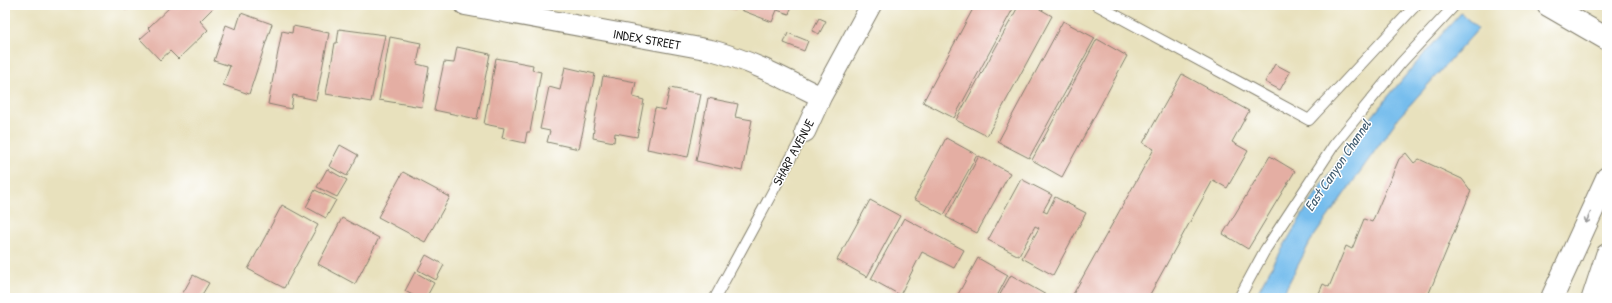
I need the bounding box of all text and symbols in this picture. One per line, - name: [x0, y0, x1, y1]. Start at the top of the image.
- street label: INDEX STREET: [612, 24, 683, 54]
- water label: East Canyon Channel: [1299, 114, 1376, 215]
- street label: SHARP AVENUE: [768, 115, 818, 188]
- one-way arrow: [1584, 212, 1591, 224]

